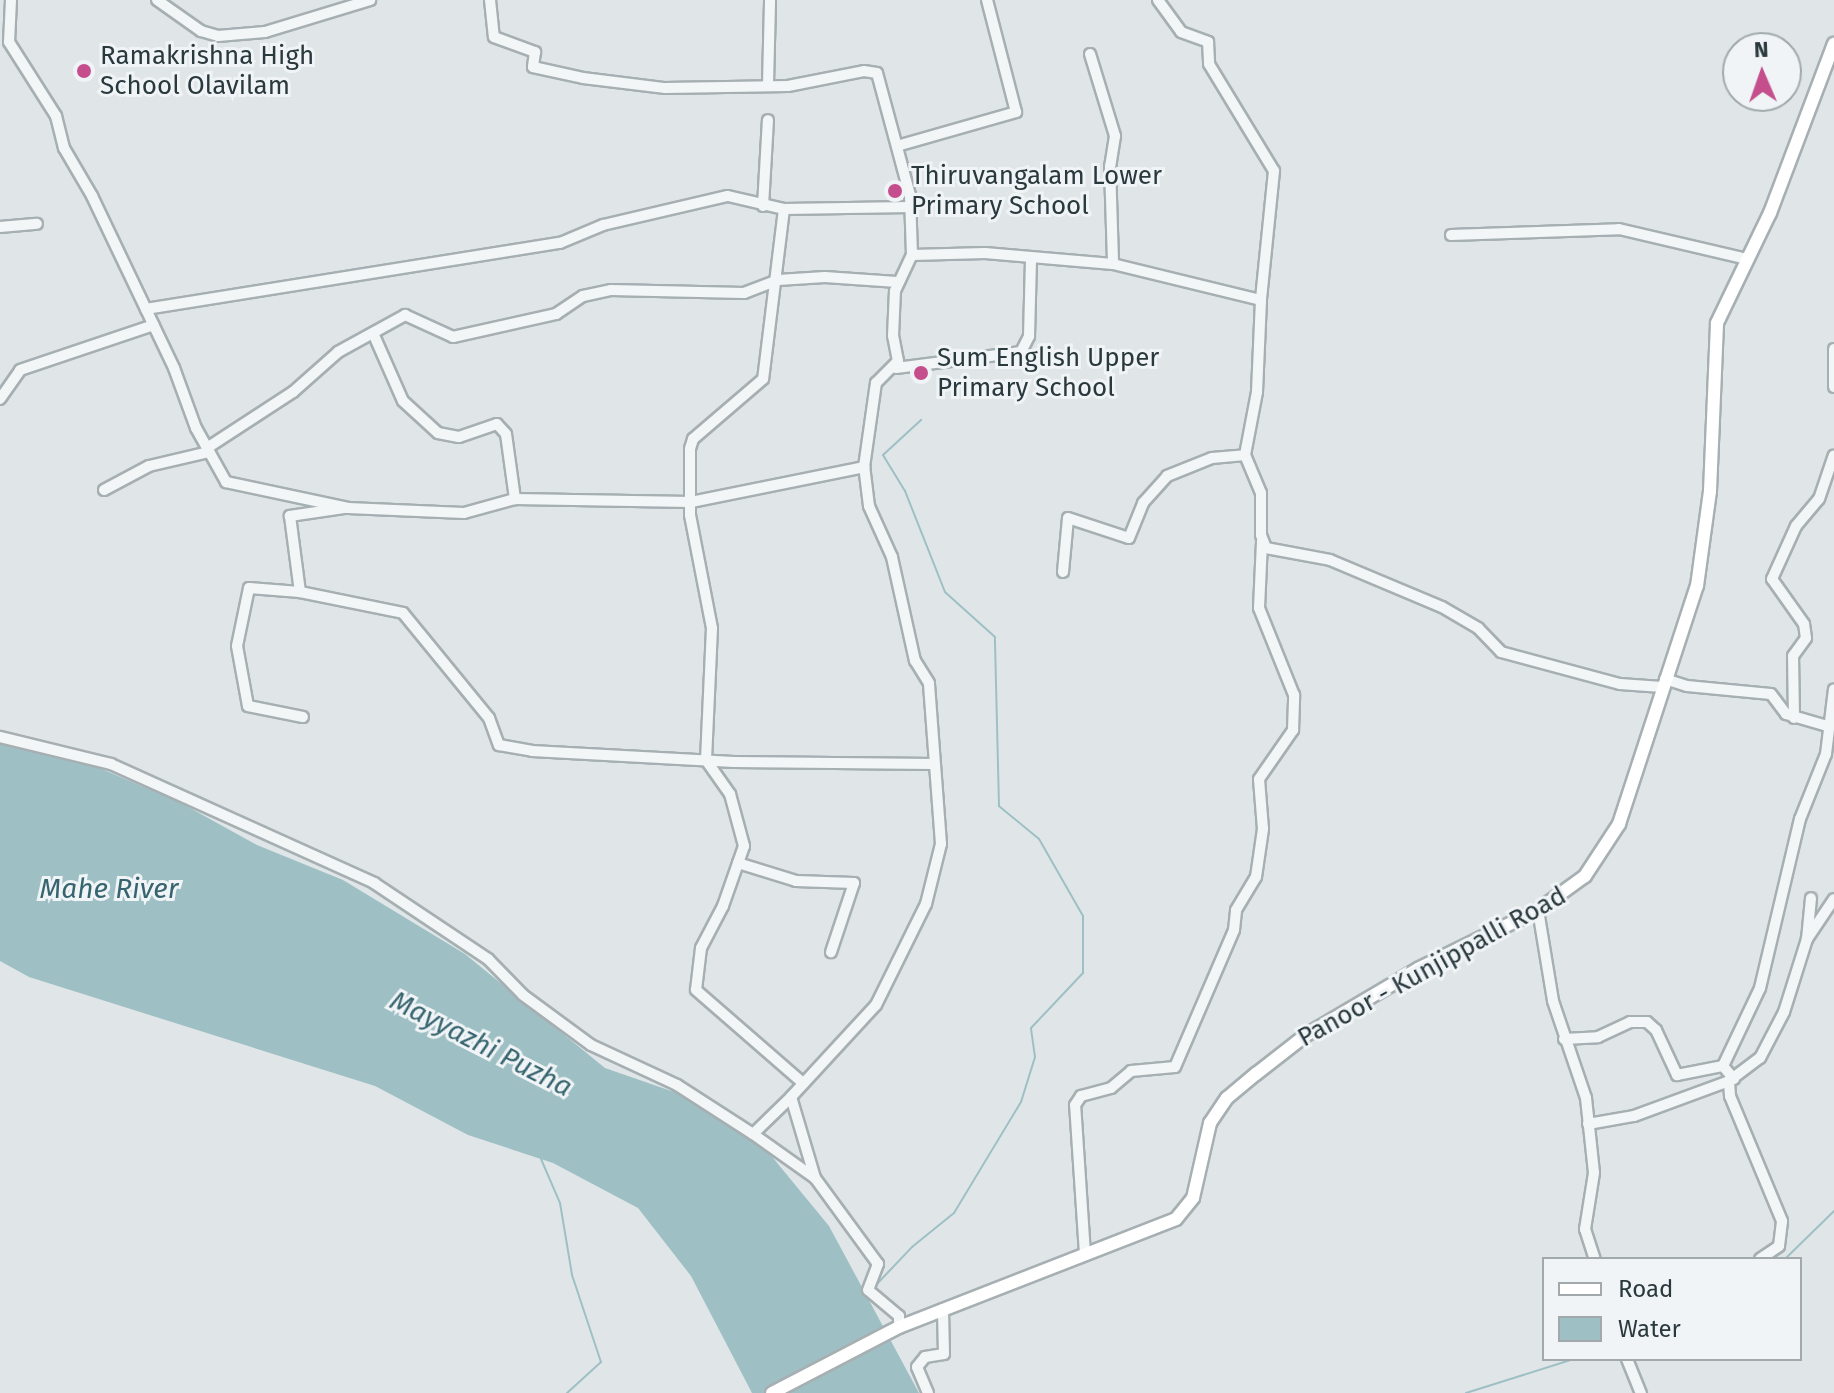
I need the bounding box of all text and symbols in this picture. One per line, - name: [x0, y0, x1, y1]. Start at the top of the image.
- north arrow: [1722, 32, 1802, 112]
- text: N: [1753, 36, 1769, 63]
- place label: Ramakrishna High School Olavilam: [100, 40, 314, 102]
- marker: Ramakrishna High School Olavilam: [75, 62, 93, 80]
- place label: Thiruvangalam Lower Primary School: [911, 160, 1162, 222]
- marker: Thiruvangalam Lower Primary School: [886, 182, 904, 200]
- place label: Sum English Upper Primary School: [937, 342, 1159, 404]
- marker: Sum English Upper Primary School: [912, 364, 930, 382]
- water label: Mahe River: [40, 872, 178, 906]
- street label: Panoor - Kunjippalli Road: [1292, 880, 1572, 1054]
- water label: Mayyazhi Puzha: [384, 984, 578, 1104]
- legend: [1542, 1257, 1802, 1361]
- text: Road: [1618, 1275, 1673, 1303]
- text: Water: [1618, 1315, 1681, 1343]

